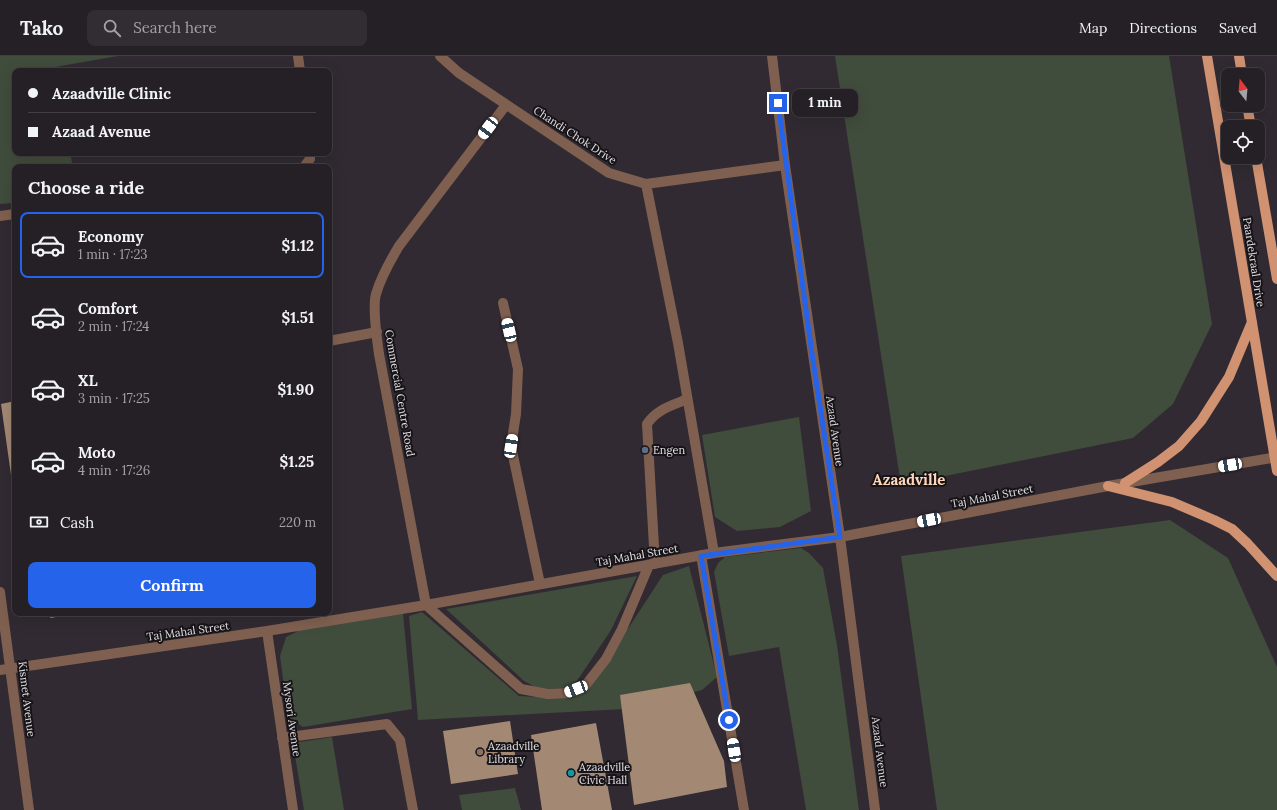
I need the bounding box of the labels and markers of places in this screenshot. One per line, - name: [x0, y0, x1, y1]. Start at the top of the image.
- place label: Engen: [653, 443, 686, 457]
- marker: Engen: [640, 445, 650, 455]
- place label: Azaadville Library: [487, 739, 539, 766]
- marker: Azaadville Library: [475, 747, 485, 757]
- place label: Azaadville Civic Hall: [578, 760, 630, 787]
- marker: Azaadville Civic Hall: [566, 768, 576, 778]

